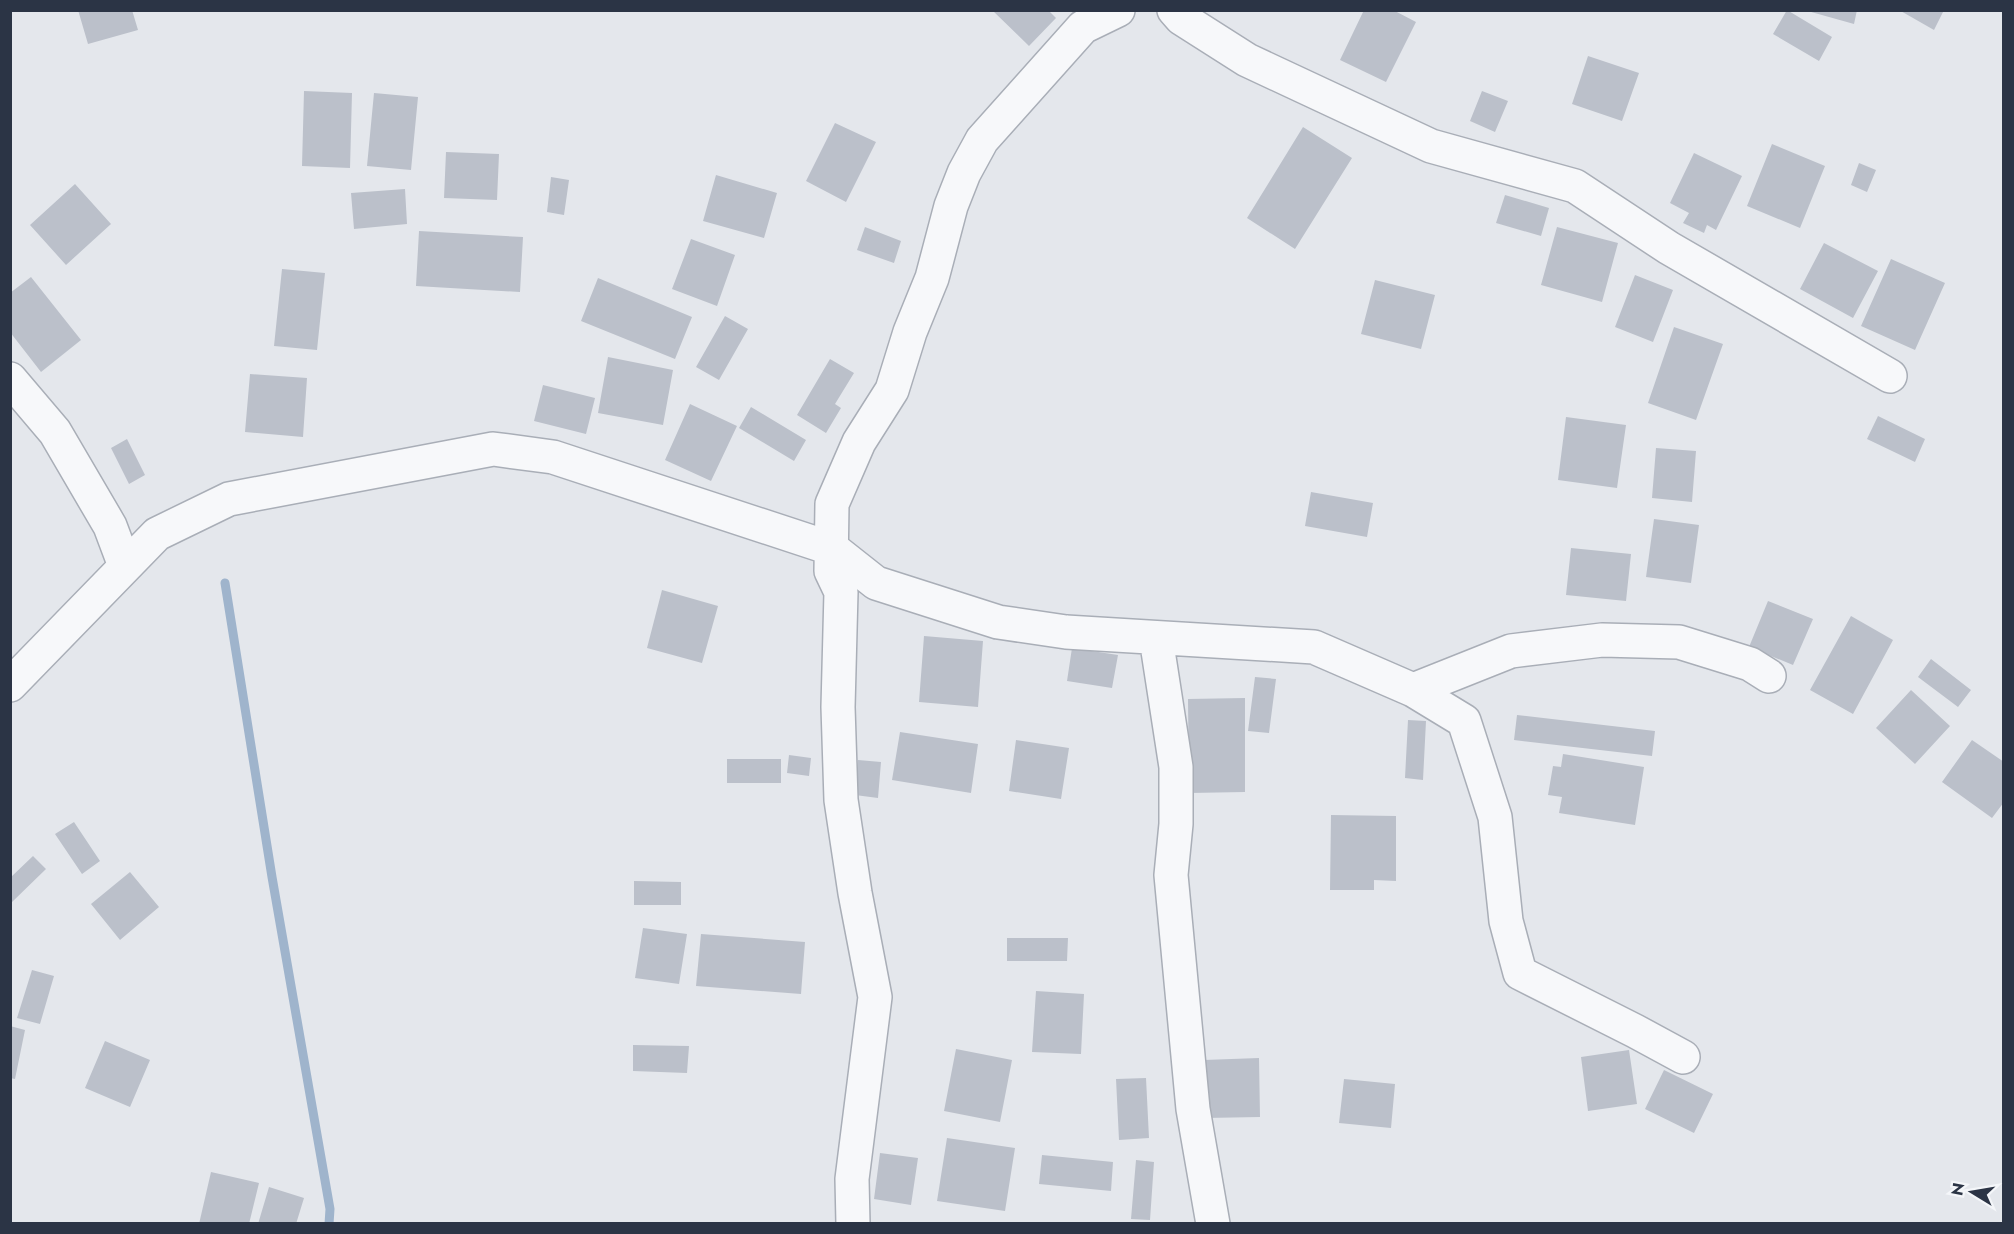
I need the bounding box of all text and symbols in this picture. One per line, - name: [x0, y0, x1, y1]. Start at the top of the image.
- north arrow: [1942, 1162, 2002, 1222]
- text: N: [1945, 1181, 1970, 1198]

